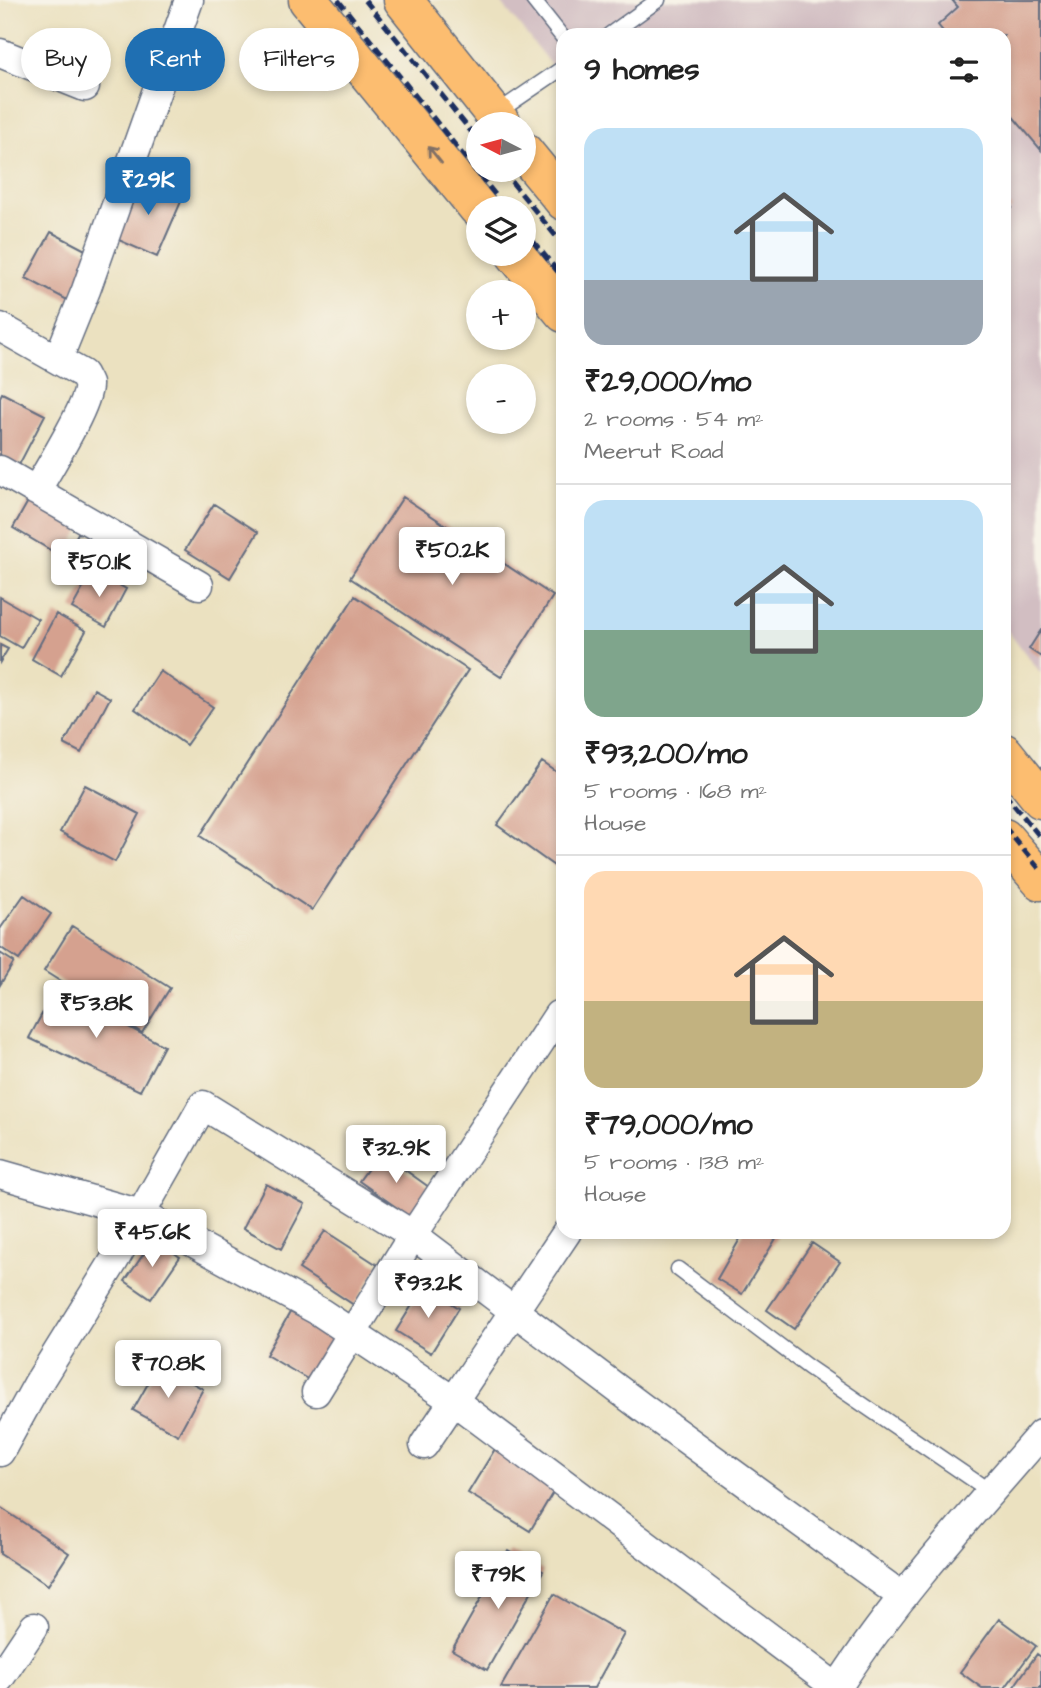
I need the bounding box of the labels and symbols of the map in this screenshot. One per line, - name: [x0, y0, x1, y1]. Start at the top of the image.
- north arrow: [466, 112, 536, 182]
- one-way arrow: [427, 147, 442, 165]
- pin: ₹29K: [107, 158, 189, 217]
- pin: ₹50.2K: [395, 528, 509, 587]
- pin: ₹50.1K: [42, 540, 156, 599]
- pin: ₹53.8K: [39, 981, 153, 1040]
- pin: ₹32.9K: [339, 1126, 453, 1185]
- pin: ₹45.6K: [95, 1210, 209, 1269]
- pin: ₹93.2K: [371, 1260, 485, 1320]
- pin: ₹70.8K: [111, 1340, 225, 1400]
- pin: ₹79K: [457, 1552, 539, 1611]

